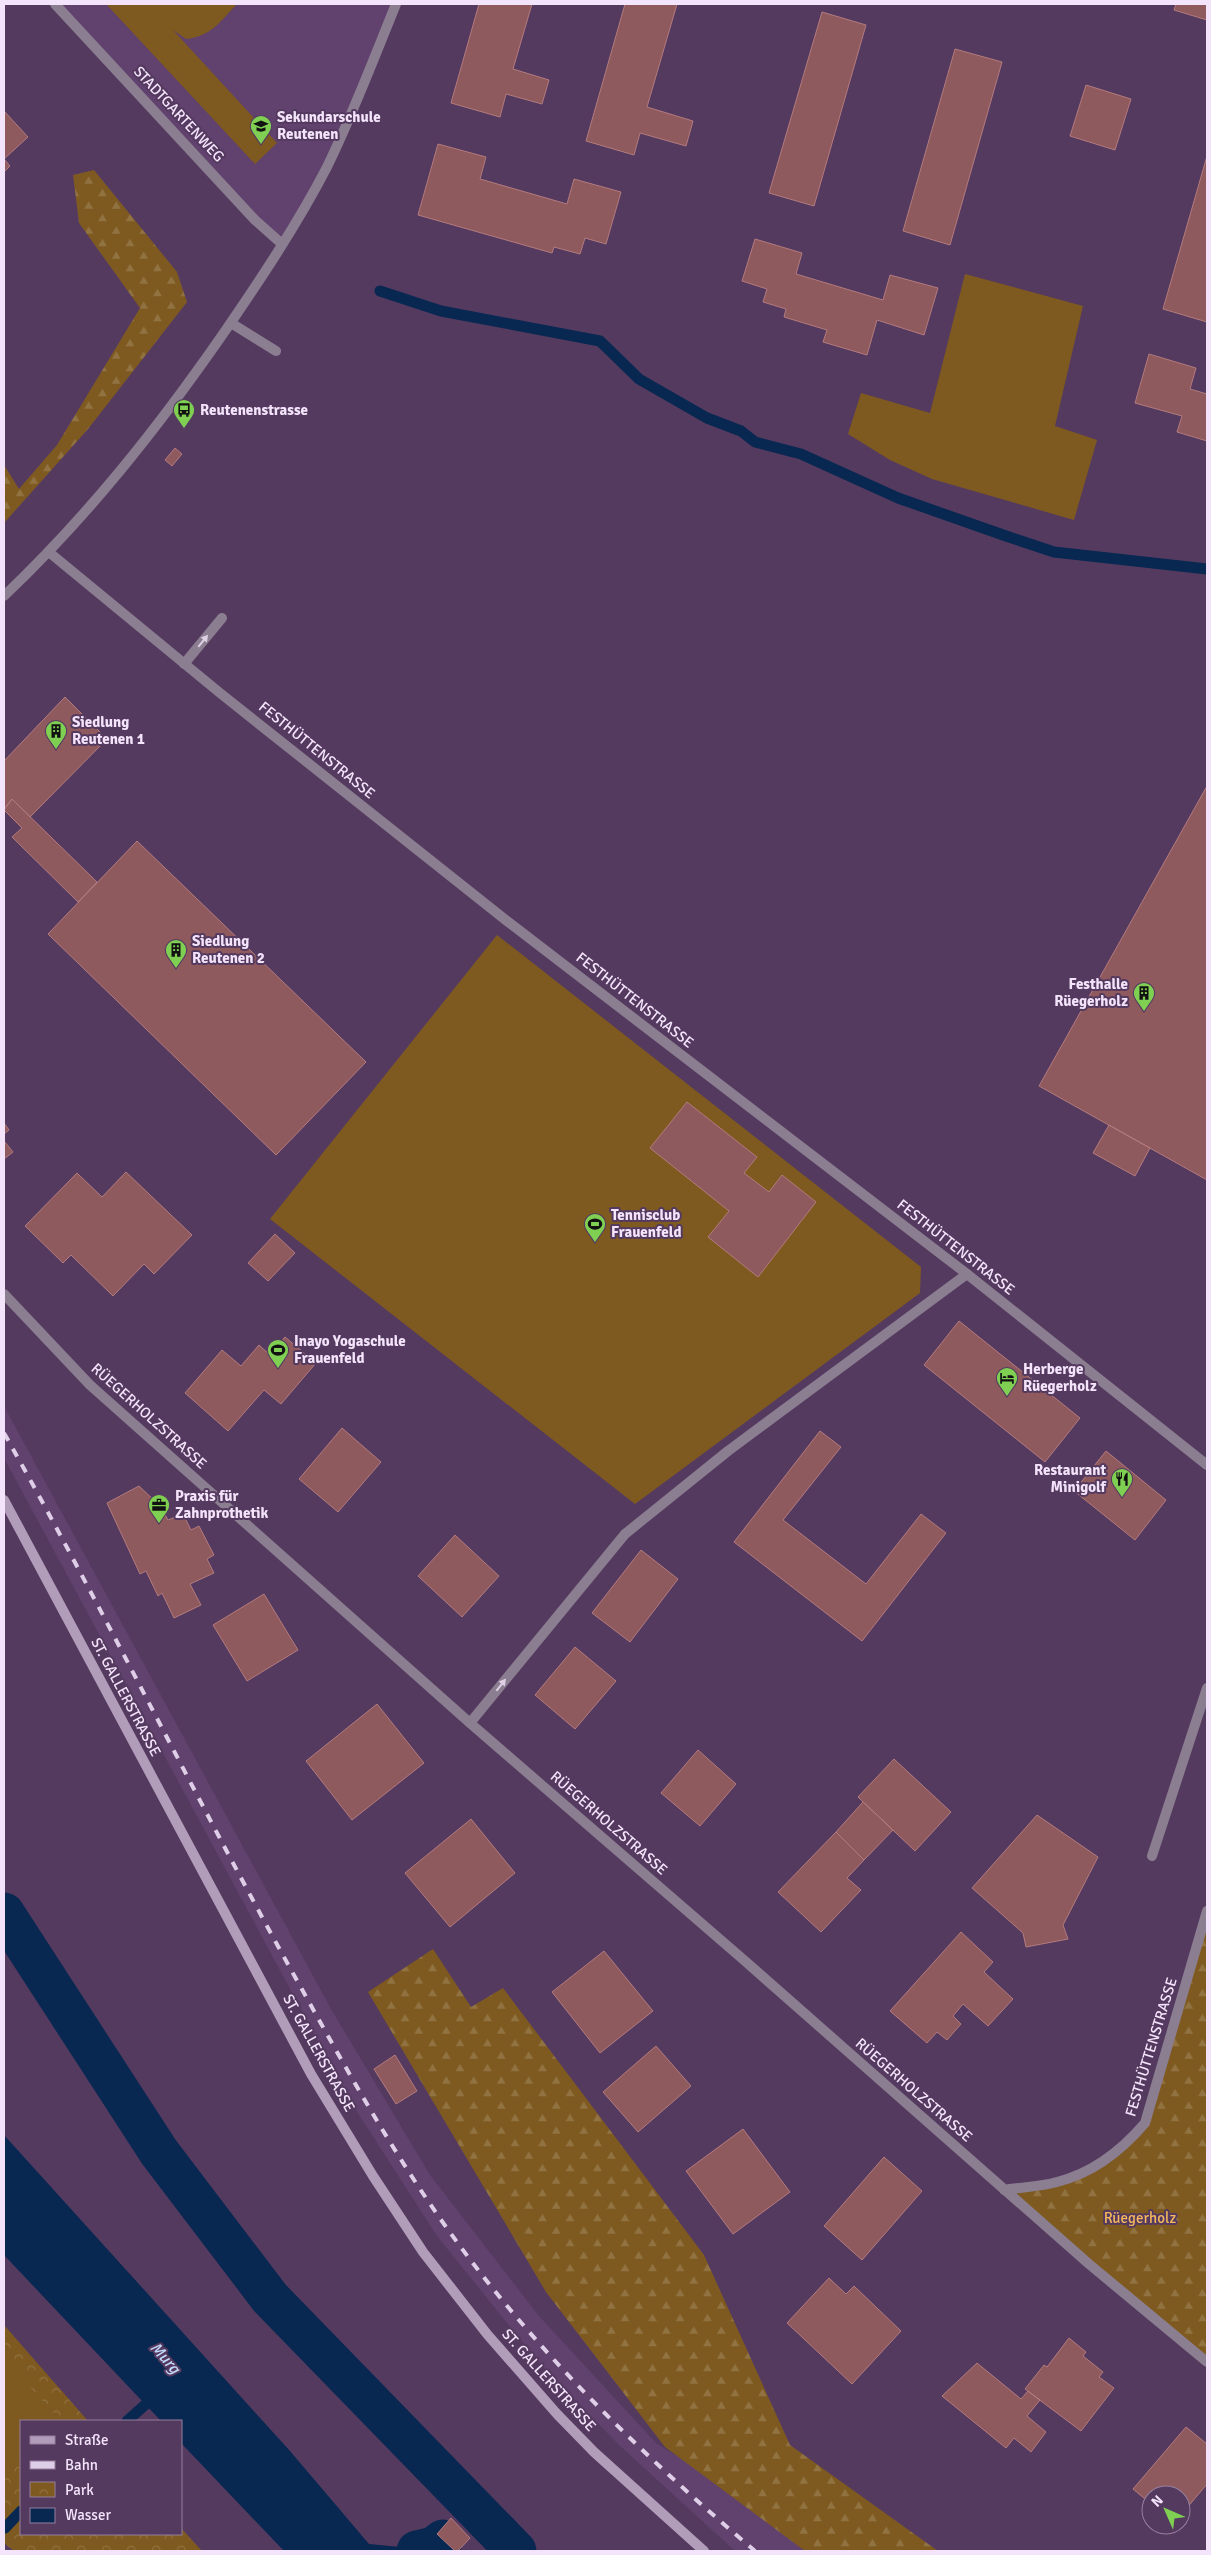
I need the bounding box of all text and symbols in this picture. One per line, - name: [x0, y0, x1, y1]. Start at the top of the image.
- street label: STADTGARTENWEG: [130, 62, 228, 166]
- place label: Sekundarschule Reutenen: [277, 108, 381, 143]
- school or university icon: Sekundarschule Reutenen: [249, 114, 273, 145]
- bus stop icon: Reutenenstrasse: [172, 398, 196, 429]
- place label: Reutenenstrasse: [200, 401, 308, 419]
- one-way arrow: [197, 635, 208, 648]
- street label: FESTHÜTTENSTRASSE: [255, 698, 379, 802]
- place label: Siedlung Reutenen 1: [72, 713, 145, 748]
- building icon: Siedlung Reutenen 1: [44, 719, 68, 750]
- place label: Siedlung Reutenen 2: [192, 932, 265, 967]
- building icon: Siedlung Reutenen 2: [164, 938, 188, 969]
- street label: FESTHÜTTENSTRASSE: [573, 948, 697, 1052]
- place label: Festhalle Rüegerholz: [1054, 975, 1128, 1010]
- building icon: Festhalle Rüegerholz: [1132, 981, 1156, 1012]
- street label: FESTHÜTTENSTRASSE: [894, 1195, 1018, 1299]
- place label: Tennisclub Frauenfeld: [611, 1206, 682, 1241]
- sports icon: Tennisclub Frauenfeld: [583, 1212, 607, 1243]
- place label: Inayo Yogaschule Frauenfeld: [294, 1332, 406, 1367]
- sports icon: Inayo Yogaschule Frauenfeld: [266, 1338, 290, 1369]
- street label: RÜEGERHOLZSTRASSE: [88, 1359, 210, 1473]
- place label: Herberge Rüegerholz: [1023, 1360, 1097, 1395]
- hotel icon: Herberge Rüegerholz: [995, 1366, 1019, 1397]
- place label: Restaurant Minigolf: [1034, 1461, 1108, 1496]
- restaurant icon: Restaurant Minigolf: [1110, 1467, 1134, 1498]
- place label: Praxis für Zahnprothetik: [175, 1487, 269, 1522]
- office icon: Praxis für Zahnprothetik: [147, 1493, 171, 1524]
- street label: ST. GALLERSTRASSE: [87, 1635, 165, 1759]
- one-way arrow: [495, 1679, 506, 1692]
- street label: RÜEGERHOLZSTRASSE: [547, 1767, 671, 1879]
- street label: FESTHÜTTENSTRASSE: [1121, 1975, 1181, 2119]
- street label: ST. GALLERSTRASSE: [279, 1991, 359, 2115]
- street label: RÜEGERHOLZSTRASSE: [852, 2034, 976, 2146]
- park label: Rüegerholz: [1104, 2209, 1177, 2227]
- street label: ST. GALLERSTRASSE: [498, 2325, 600, 2435]
- water label: Murg: [146, 2338, 185, 2379]
- legend: [20, 2420, 182, 2535]
- text: Straße: [65, 2431, 109, 2449]
- text: Bahn: [65, 2456, 98, 2474]
- text: Park: [65, 2481, 94, 2499]
- north arrow: [1141, 2485, 1191, 2535]
- text: N: [1148, 2492, 1167, 2511]
- text: Wasser: [65, 2506, 111, 2524]

